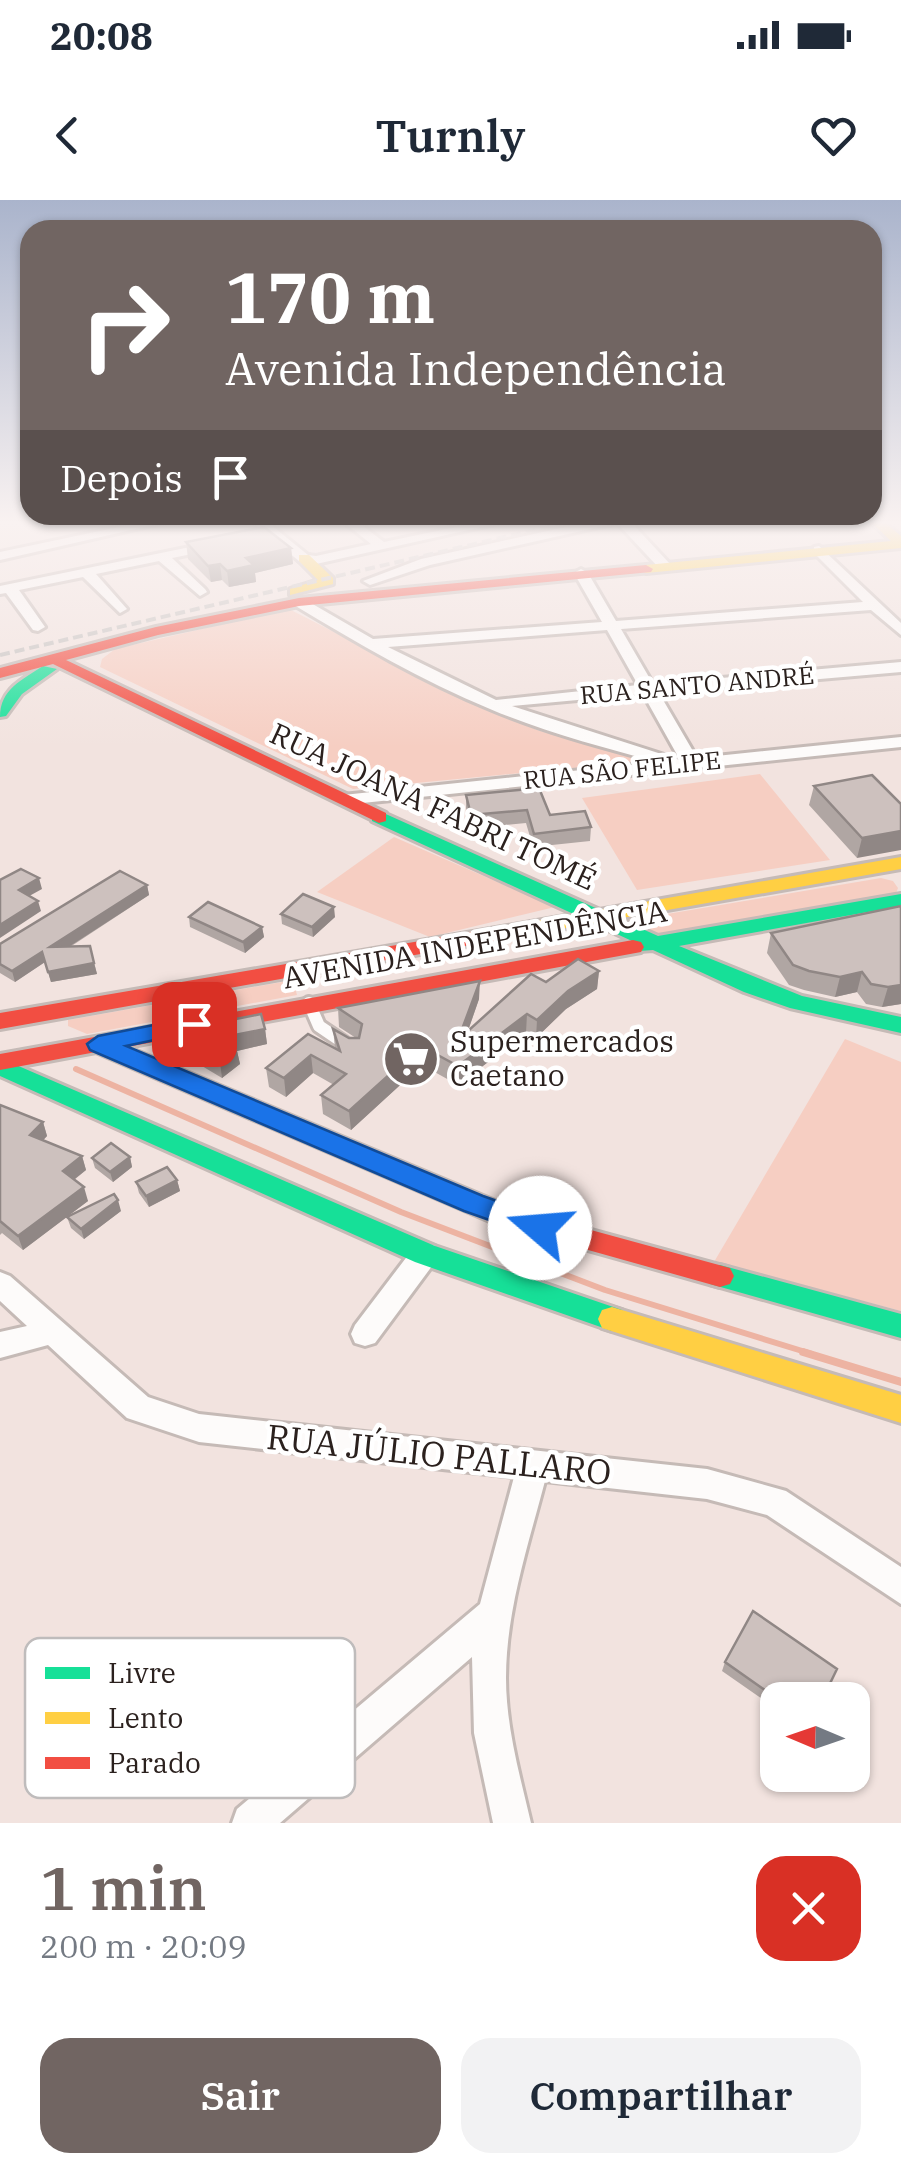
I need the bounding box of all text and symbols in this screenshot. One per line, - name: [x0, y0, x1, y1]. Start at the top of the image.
- text: 20:08: [50, 11, 153, 60]
- text: Turnly: [376, 106, 525, 164]
- icon: back: [40, 108, 95, 163]
- icon: heart: [806, 108, 861, 163]
- text: 170 m: [225, 251, 435, 342]
- icon: right: [60, 260, 190, 390]
- text: Avenida Independência: [225, 339, 727, 397]
- icon: arrive: [203, 450, 258, 505]
- text: Depois: [60, 453, 183, 502]
- street label: RUA SANTO ANDRÉ: [578, 658, 816, 711]
- street label: RUA JOANA FABRI TOMÉ: [264, 713, 603, 898]
- street label: RUA SÃO FELIPE: [521, 743, 722, 796]
- street label: AVENIDA INDEPENDÊNCIA: [280, 890, 670, 997]
- pin: [152, 982, 237, 1067]
- icon: arrive: [167, 997, 222, 1052]
- place label: Supermercados Caetano: [450, 1021, 674, 1094]
- supermarket icon: Supermercados Caetano: [381, 1029, 441, 1089]
- position arrow: [488, 1176, 592, 1280]
- street label: RUA JÚLIO PALLARO: [264, 1413, 614, 1495]
- legend: [25, 1638, 355, 1798]
- text: Livre: [108, 1654, 176, 1691]
- north arrow: [760, 1682, 870, 1792]
- map controls: [760, 1682, 870, 1792]
- text: Lento: [108, 1699, 183, 1736]
- text: Parado: [108, 1744, 201, 1781]
- text: 1 min: [40, 1848, 207, 1927]
- button: close: [756, 1856, 861, 1961]
- text: 200 m · 20:09: [40, 1925, 247, 1967]
- button: Sair: [40, 2038, 441, 2153]
- button: Compartilhar: [461, 2038, 861, 2153]

